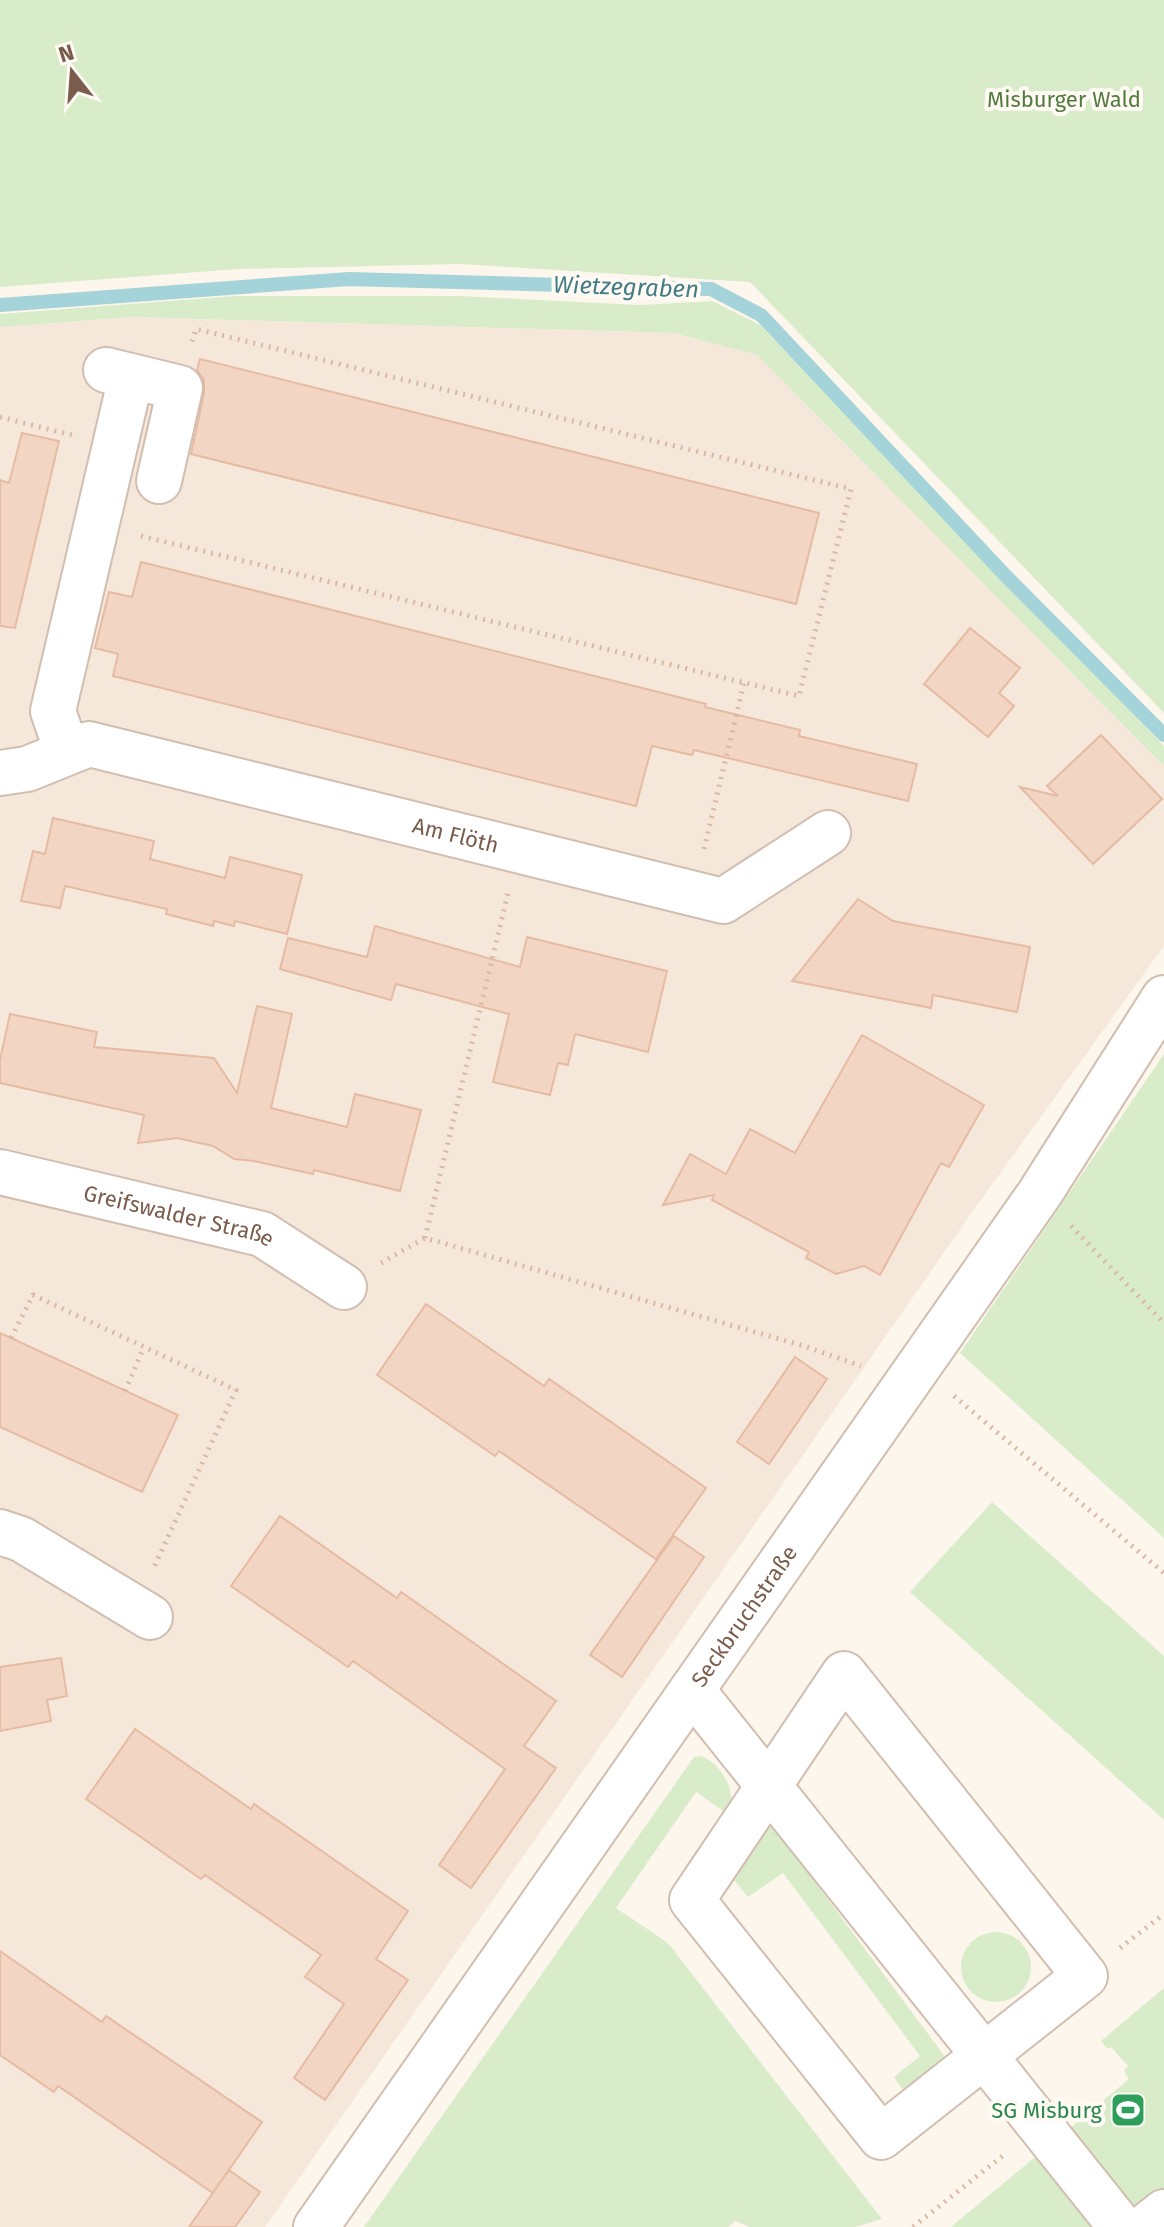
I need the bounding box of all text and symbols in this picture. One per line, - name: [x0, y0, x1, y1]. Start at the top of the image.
- north arrow: [32, 32, 112, 112]
- text: N: [55, 38, 77, 68]
- park label: Misburger Wald: [987, 86, 1141, 113]
- water label: Wietzegraben: [553, 270, 699, 304]
- street label: Am Flöth: [410, 812, 502, 859]
- street label: Greifswalder Straße: [81, 1179, 279, 1252]
- street label: Seckbruchstraße: [685, 1540, 803, 1692]
- sports icon: SG Misburg: [1109, 2091, 1147, 2129]
- place label: SG Misburg: [991, 2097, 1103, 2124]

